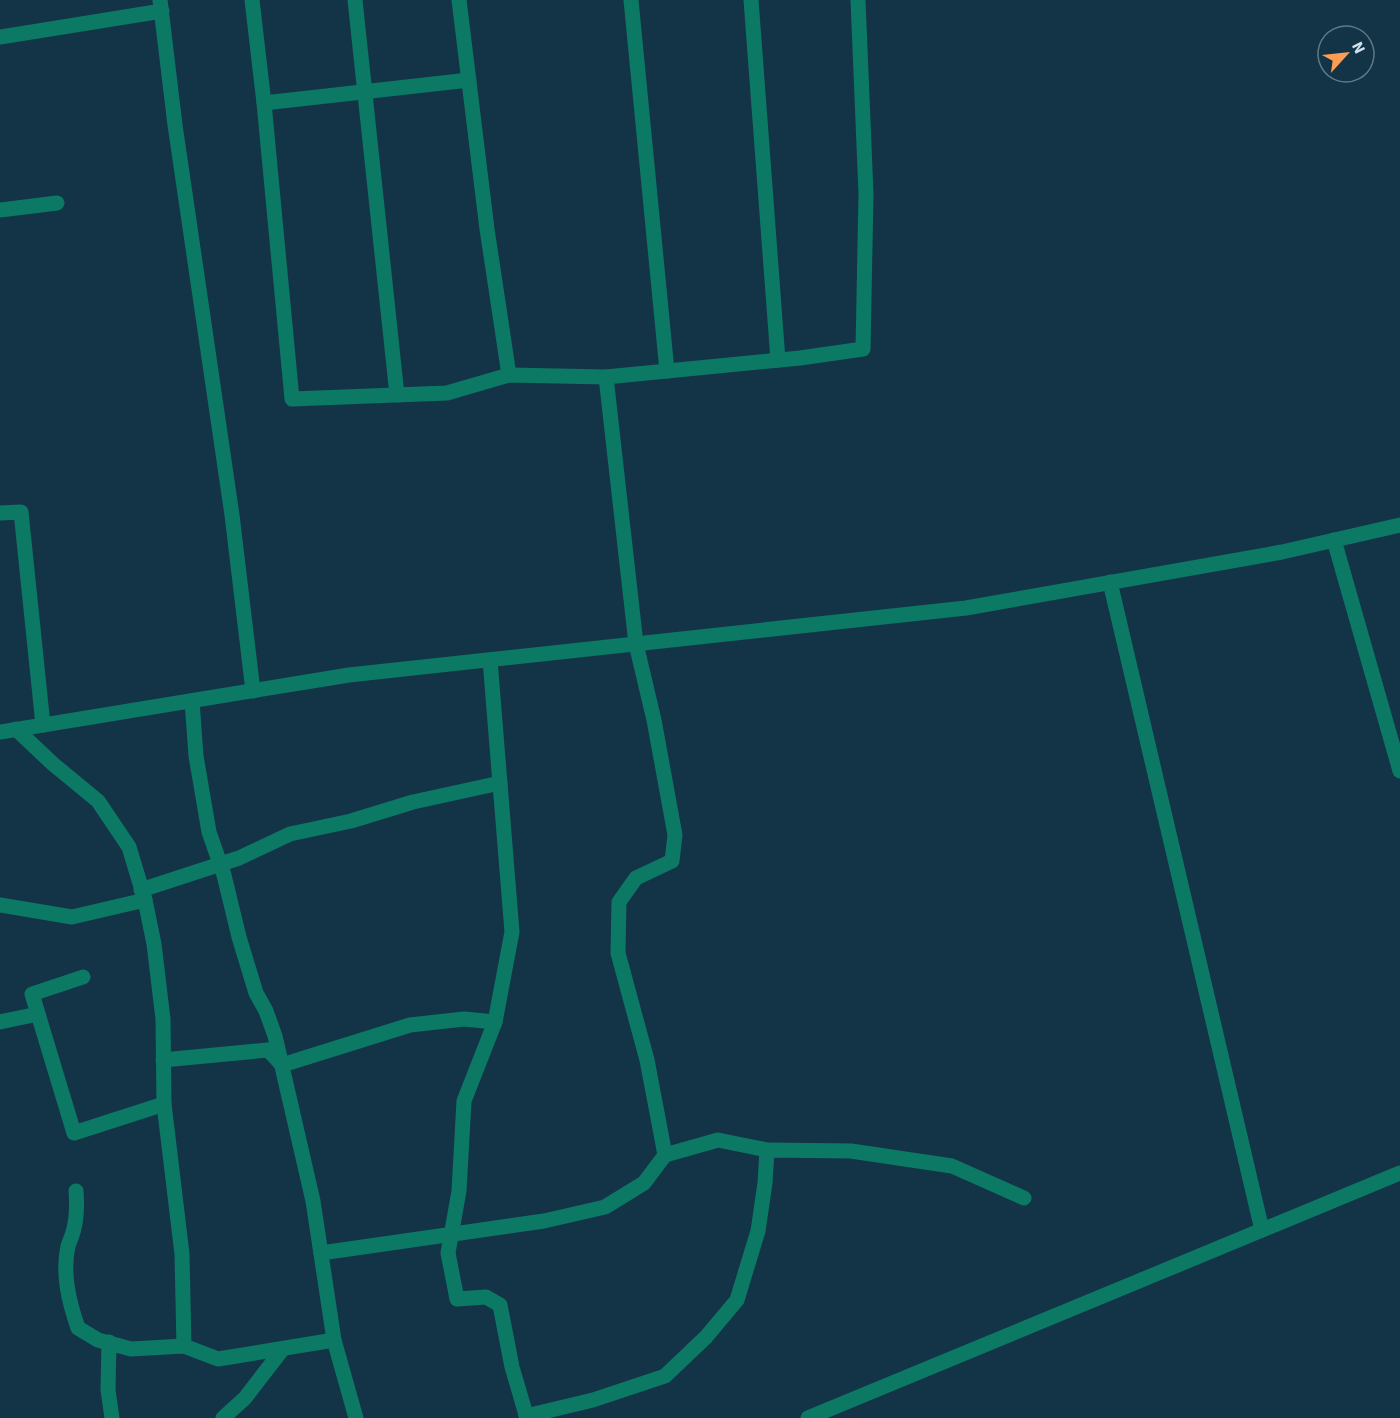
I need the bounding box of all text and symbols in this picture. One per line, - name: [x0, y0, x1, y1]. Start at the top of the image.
- north arrow: [1316, 24, 1376, 84]
- text: N: [1346, 38, 1371, 57]

